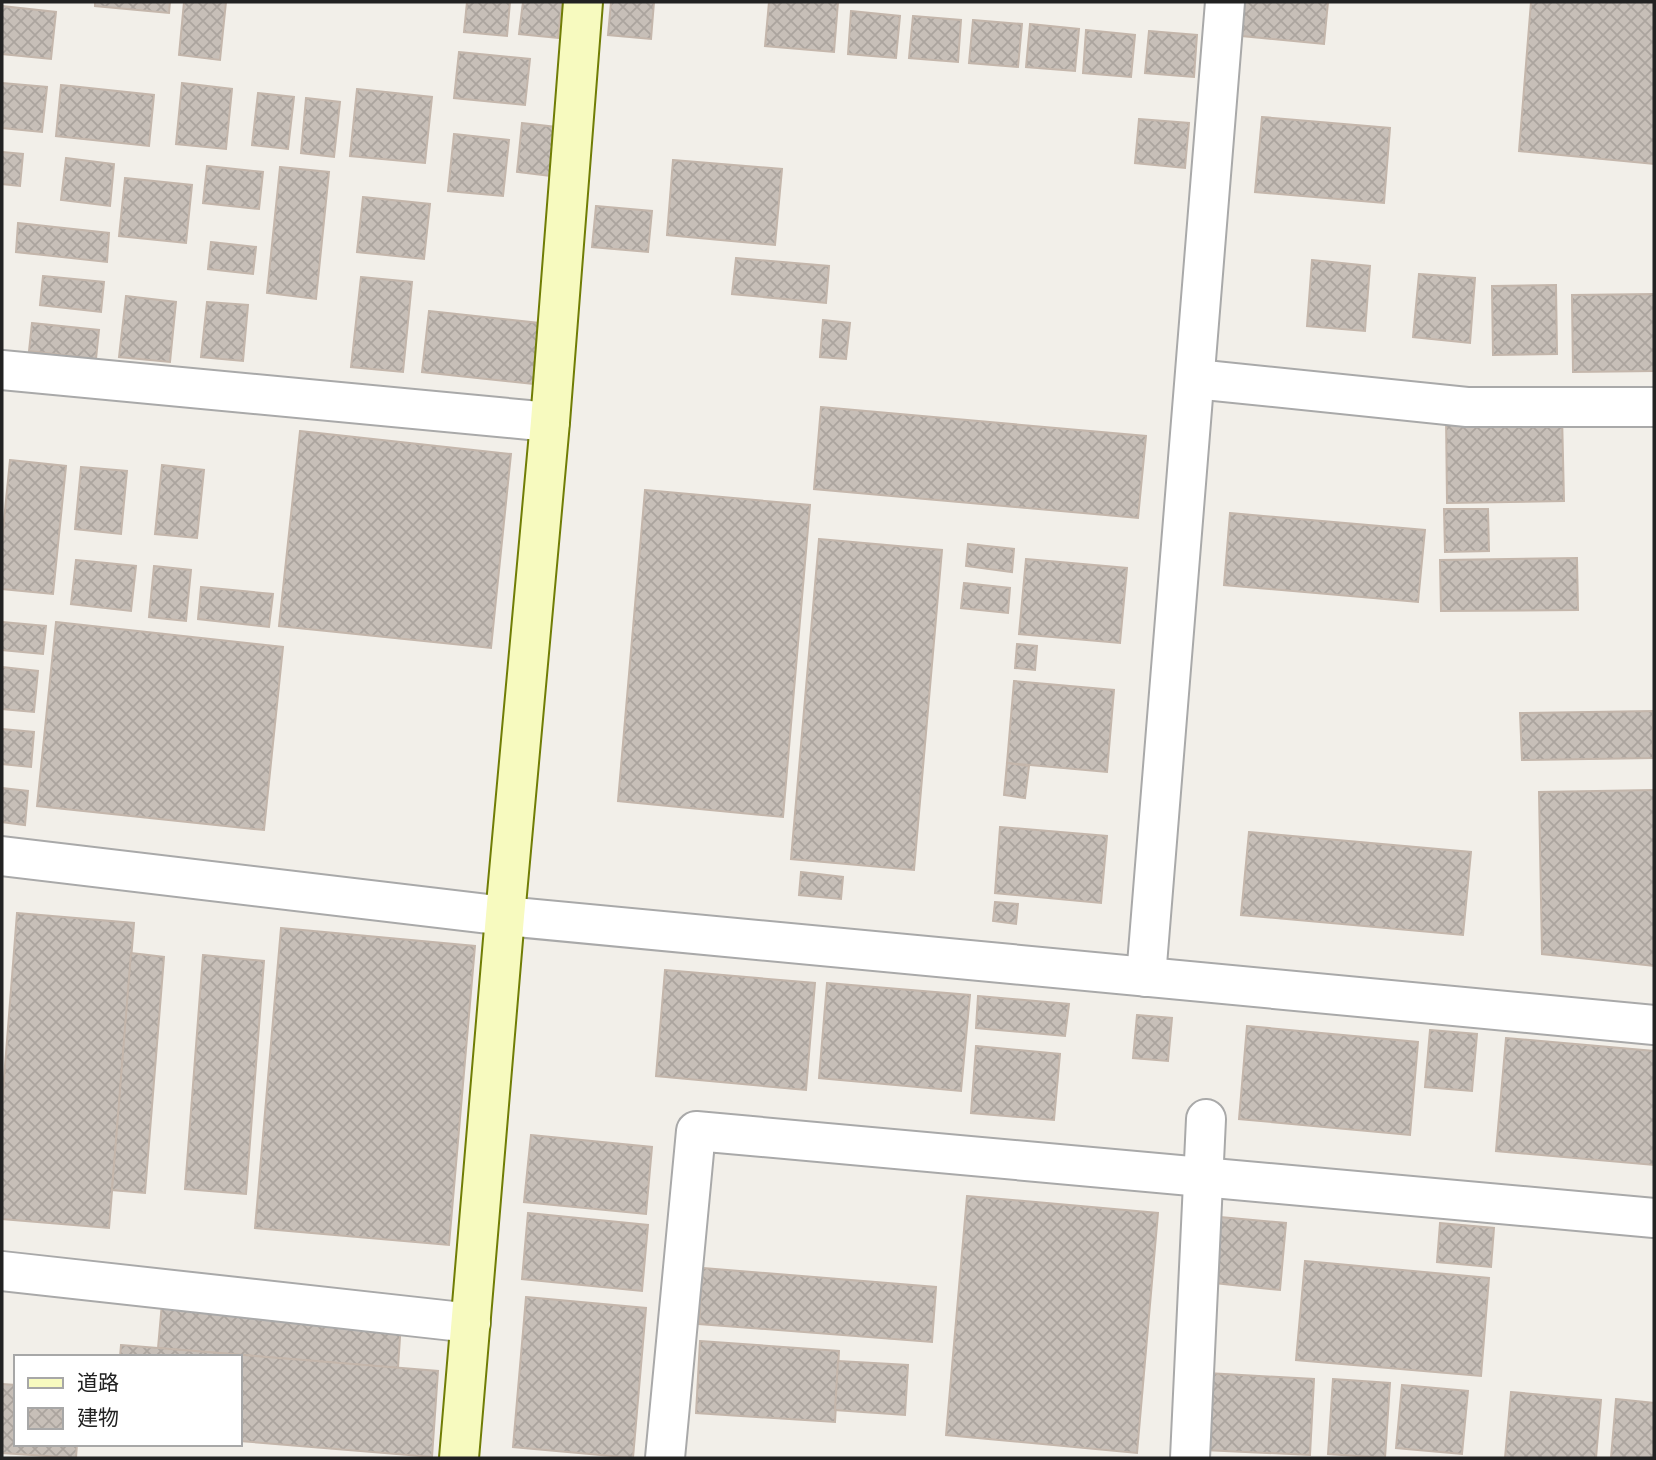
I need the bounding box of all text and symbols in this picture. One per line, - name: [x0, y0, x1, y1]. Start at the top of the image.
- legend: [14, 1355, 242, 1446]
- text: 道路: [77, 1370, 119, 1395]
- text: 建物: [77, 1405, 119, 1430]

